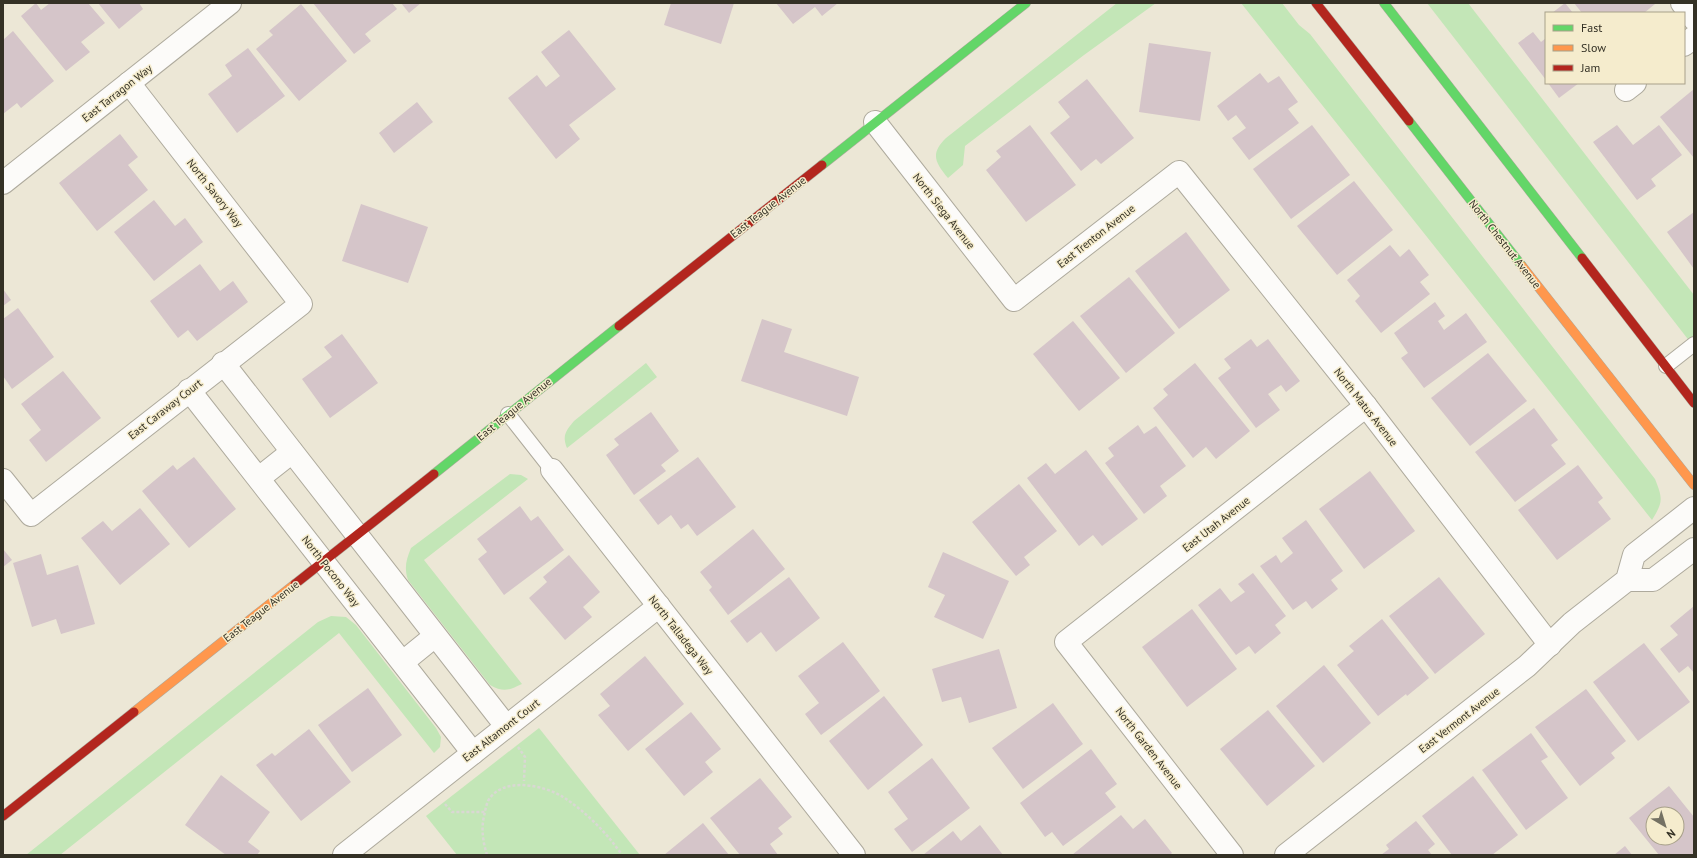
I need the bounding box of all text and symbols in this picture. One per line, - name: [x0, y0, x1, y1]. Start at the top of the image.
- legend: [1545, 12, 1685, 84]
- text: Fast: [1581, 20, 1602, 35]
- text: Slow: [1581, 40, 1606, 55]
- text: Jam: [1580, 60, 1600, 75]
- street label: East Tarragon Way: [79, 61, 156, 125]
- street label: North Savory Way: [184, 156, 247, 231]
- street label: North Siega Avenue: [910, 170, 978, 252]
- street label: East Teague Avenue: [727, 173, 809, 241]
- street label: North Chestnut Avenue: [1466, 197, 1544, 292]
- street label: East Trenton Avenue: [1054, 201, 1138, 271]
- street label: North Matus Avenue: [1331, 365, 1401, 449]
- street label: East Teague Avenue: [474, 374, 555, 444]
- street label: East Caraway Court: [125, 376, 205, 442]
- street label: East Utah Avenue: [1179, 493, 1253, 555]
- street label: North Pocono Way: [299, 533, 364, 610]
- street label: East Teague Avenue: [220, 577, 302, 645]
- street label: North Talladega Way: [646, 593, 717, 678]
- street label: East Vermont Avenue: [1416, 684, 1503, 756]
- street label: East Altamont Court: [460, 695, 543, 765]
- street label: North Garden Avenue: [1113, 704, 1186, 792]
- north arrow: [1645, 806, 1685, 846]
- text: N: [1664, 826, 1678, 842]

